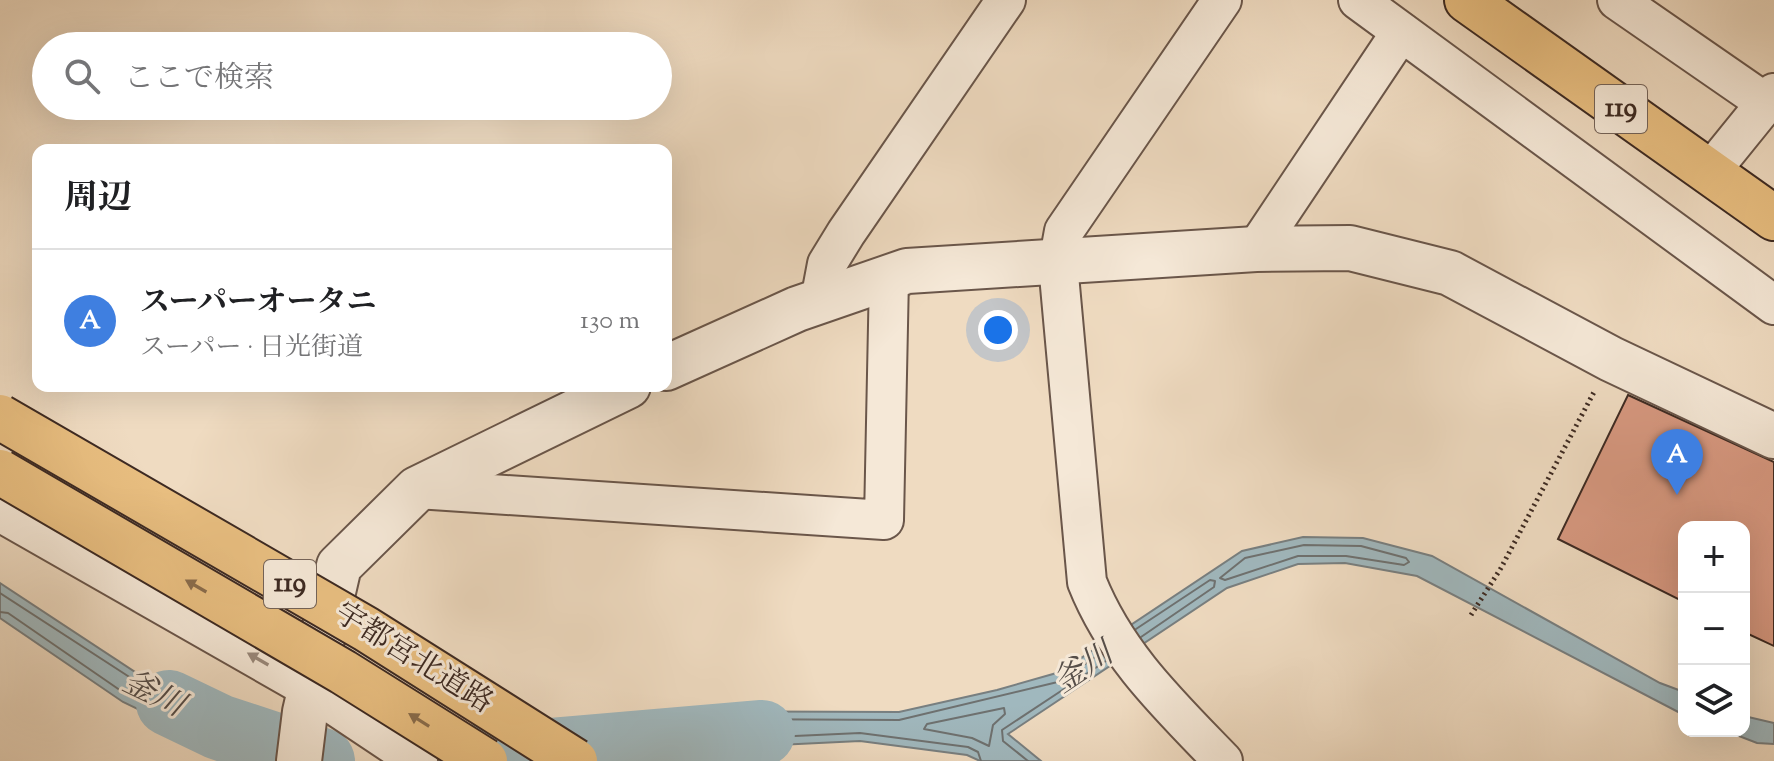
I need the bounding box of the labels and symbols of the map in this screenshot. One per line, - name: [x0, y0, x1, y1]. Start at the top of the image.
- road number: 119: [1595, 85, 1647, 133]
- your location: [978, 310, 1018, 350]
- pin: A: [1651, 429, 1703, 495]
- road number: 119: [264, 560, 316, 608]
- one-way arrow: [185, 579, 207, 593]
- street label: 宇都宮北道路: [325, 593, 501, 725]
- water label: 釜川: [1045, 630, 1126, 706]
- one-way arrow: [246, 652, 269, 666]
- water label: 釜川: [114, 660, 195, 731]
- one-way arrow: [408, 713, 430, 727]

